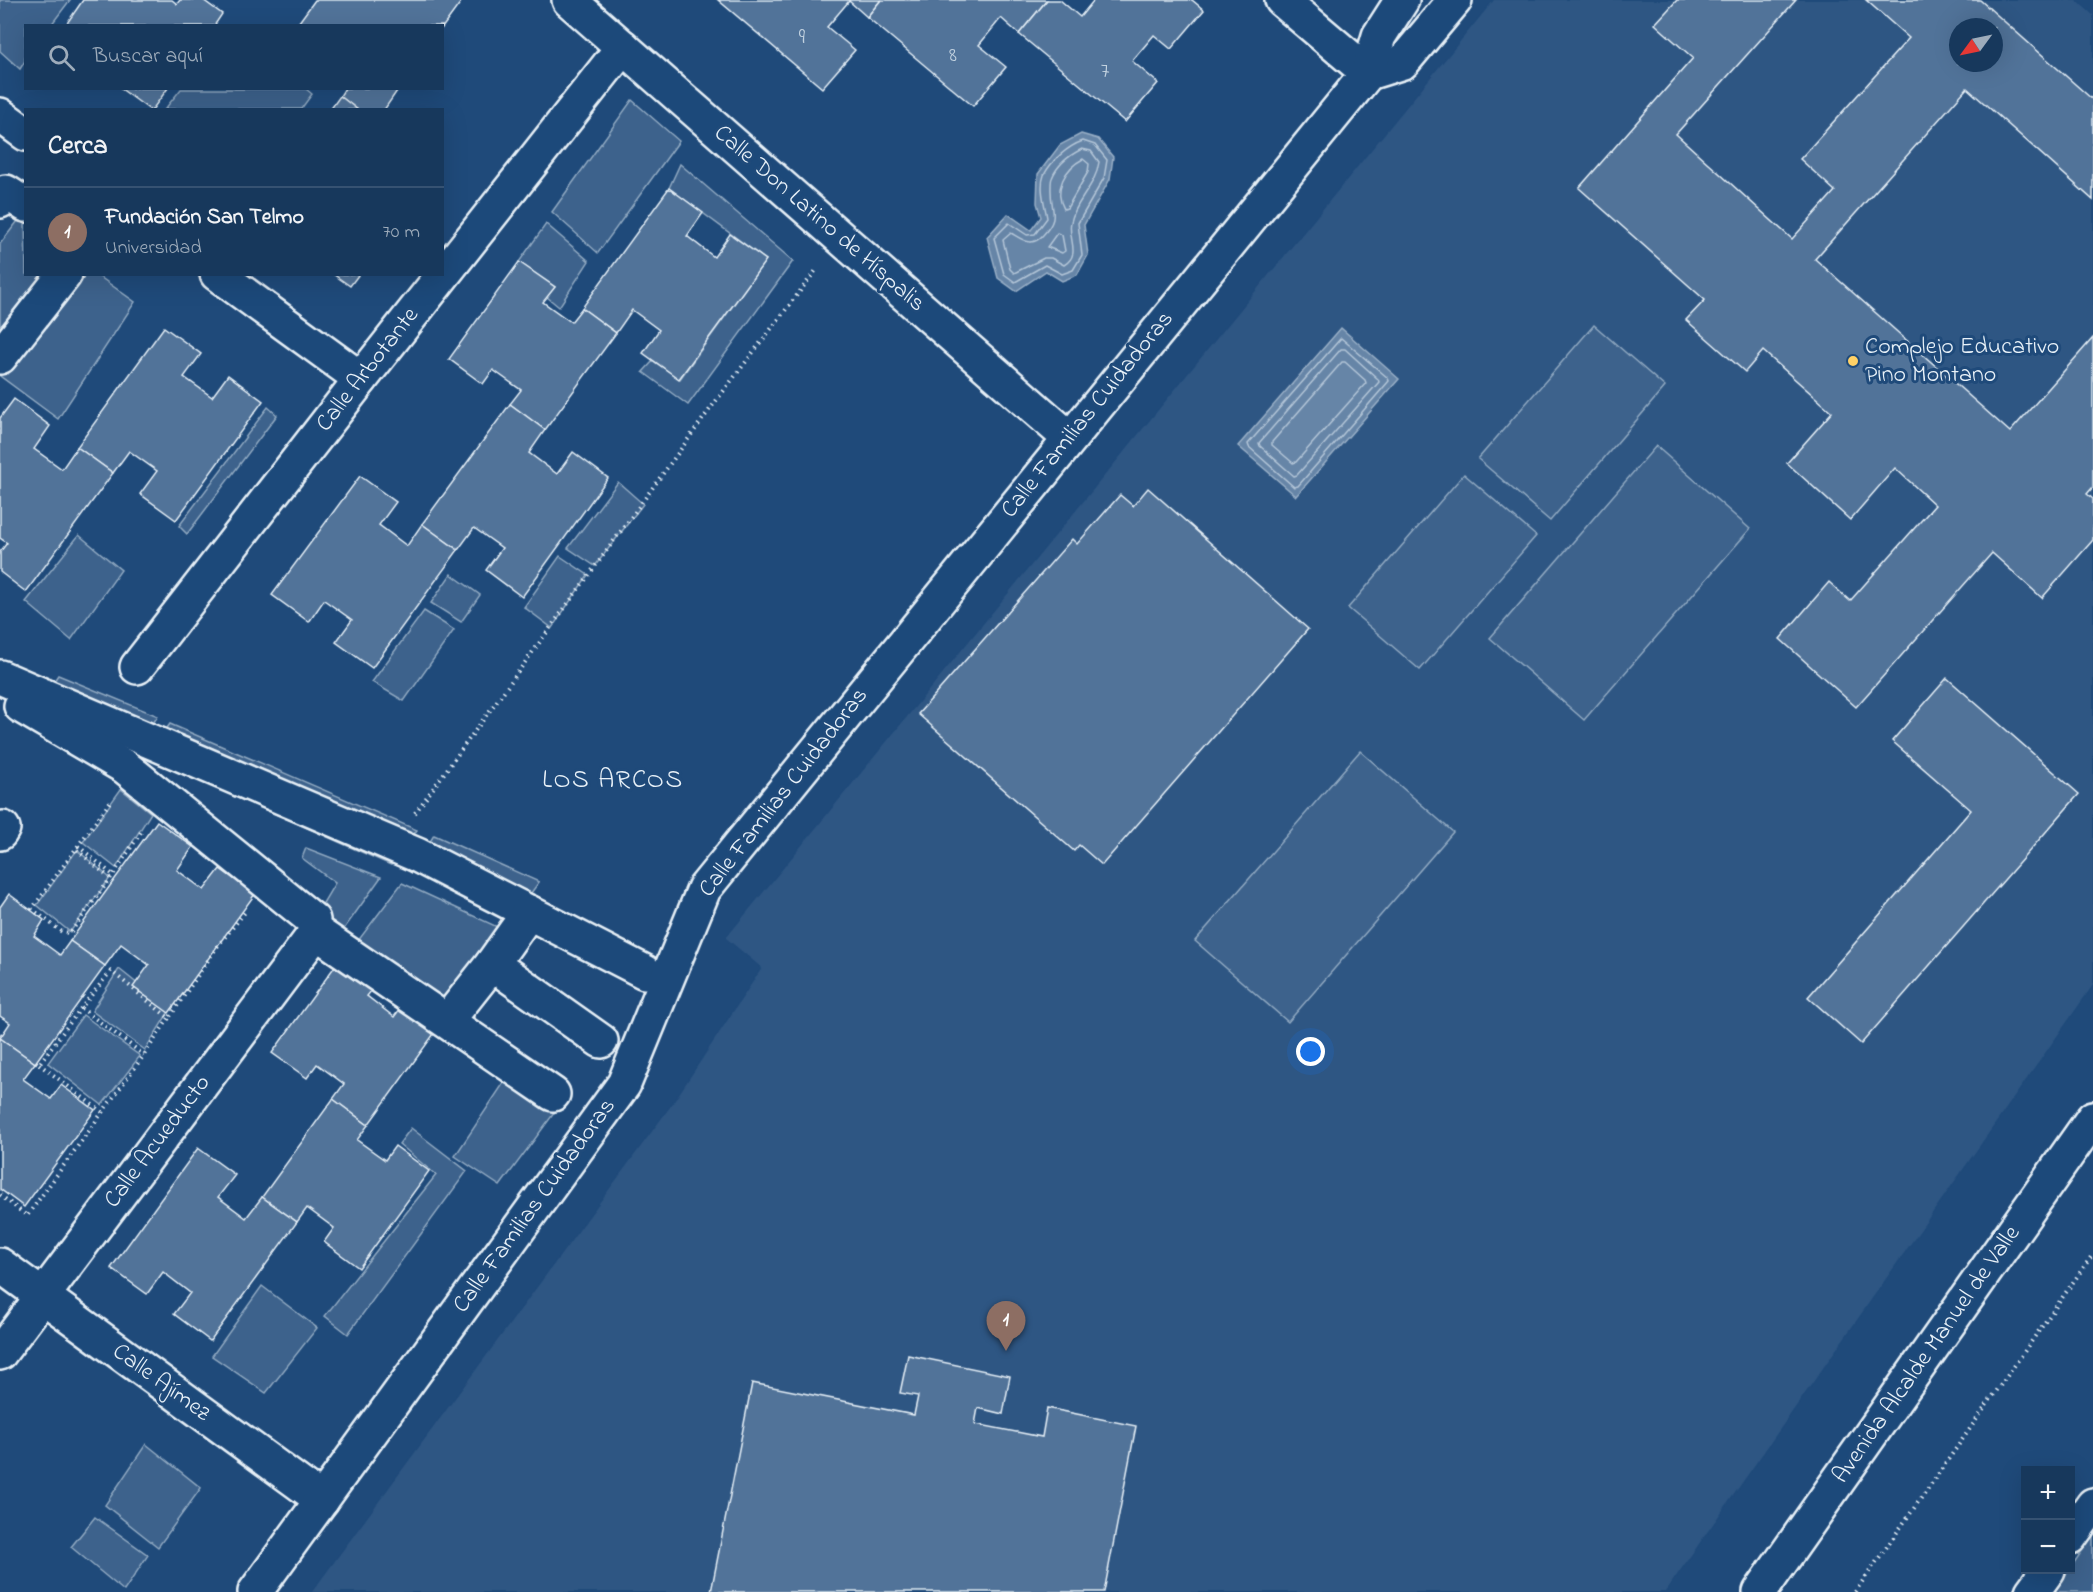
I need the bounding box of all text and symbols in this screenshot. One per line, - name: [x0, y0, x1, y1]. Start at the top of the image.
- north arrow: [1949, 18, 2003, 72]
- house number: 9: [799, 23, 806, 53]
- search box: [24, 24, 444, 90]
- icon: search: [45, 41, 78, 74]
- text: Buscar aquí: [93, 41, 203, 73]
- house number: 8: [949, 41, 957, 71]
- house number: 7: [1101, 57, 1110, 87]
- street label: Calle Don Latino de Híspalis: [705, 117, 933, 321]
- text: Cerca: [48, 128, 108, 166]
- text: Fundación San Telmo: [105, 202, 304, 234]
- text: 1: [64, 218, 71, 247]
- text: 70 m: [383, 218, 420, 247]
- text: Universidad: [105, 234, 202, 263]
- street label: Calle Arbotante: [308, 300, 428, 440]
- street label: Calle Familias Cuidadoras: [993, 304, 1183, 526]
- place label: Complejo Educativo Pino Montano: [1865, 330, 2059, 393]
- marker: Complejo Educativo Pino Montano: [1846, 354, 1860, 368]
- street label: Calle Familias Cuidadoras: [691, 681, 877, 905]
- district label: LOS ARCOS: [542, 762, 684, 800]
- your location: [1296, 1037, 1325, 1066]
- street label: Calle Acueducto: [96, 1068, 220, 1216]
- street label: Calle Familias Cuidadoras: [445, 1091, 625, 1321]
- street label: Avenida Alcalde Manuel de Valle: [1824, 1219, 2030, 1491]
- pin: 1: [986, 1302, 1026, 1351]
- street label: Calle Ajímez: [104, 1335, 218, 1431]
- map controls: [2021, 1466, 2075, 1574]
- button: +: [2021, 1466, 2075, 1520]
- button: −: [2021, 1520, 2075, 1574]

